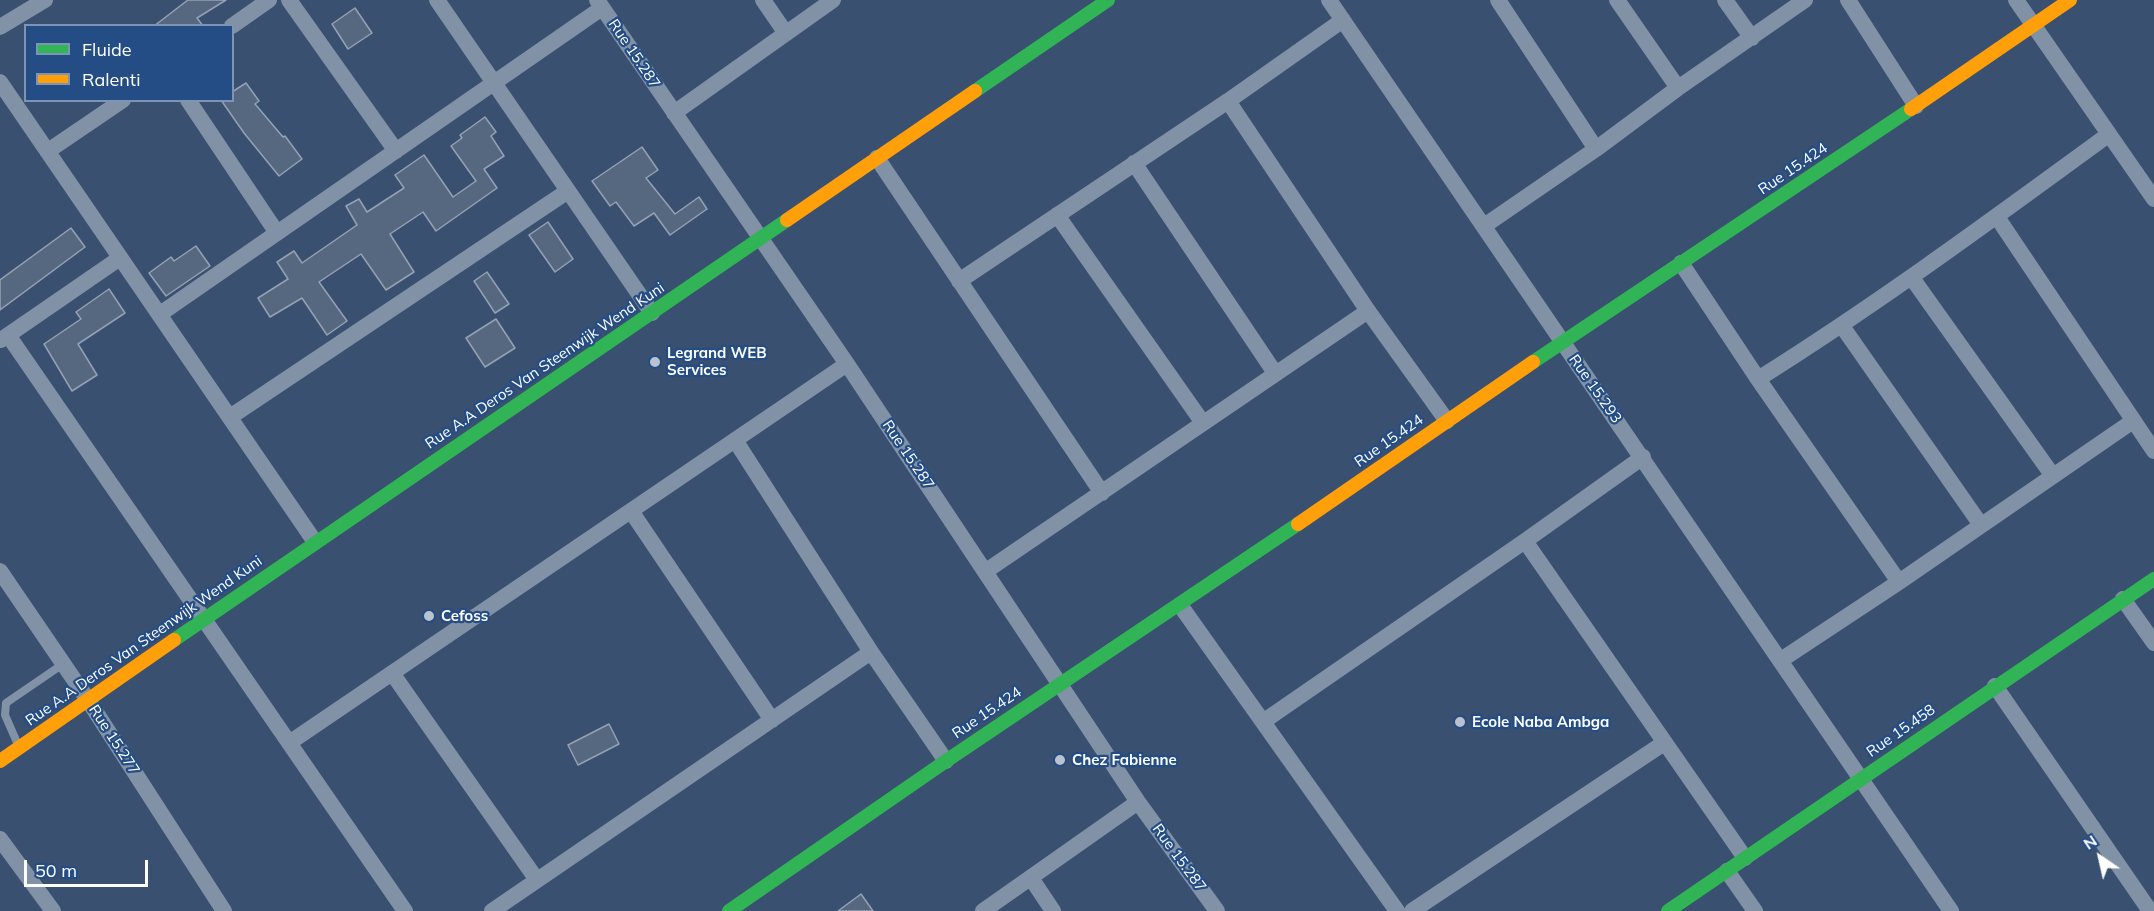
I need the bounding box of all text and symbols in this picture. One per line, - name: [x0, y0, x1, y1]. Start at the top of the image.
- street label: Rue 15.287: [604, 16, 664, 92]
- legend: [24, 24, 234, 102]
- text: Fluide: [82, 38, 132, 61]
- text: Ralenti: [82, 68, 140, 91]
- street label: Rue 15.424: [1755, 139, 1831, 199]
- street label: Rue A.A Deros Van Steenwijk Wend Kuni: [422, 279, 668, 453]
- place label: Legrand WEB Services: [667, 344, 767, 379]
- street label: Rue 15.293: [1565, 351, 1625, 427]
- marker: Legrand WEB Services: [648, 355, 662, 369]
- street label: Rue 15.424: [1351, 411, 1427, 471]
- street label: Rue 15.287: [878, 417, 938, 493]
- street label: Rue A.A Deros Van Steenwijk Wend Kuni: [22, 552, 266, 730]
- place label: Cefoss: [441, 607, 488, 625]
- marker: Cefoss: [422, 609, 436, 623]
- street label: Rue 15.424: [949, 683, 1025, 743]
- street label: Rue 15.458: [1863, 701, 1939, 761]
- street label: Rue 15.277: [85, 702, 143, 778]
- place label: Ecole Naba Ambga: [1472, 713, 1609, 731]
- marker: Ecole Naba Ambga: [1453, 715, 1467, 729]
- place label: Chez Fabienne: [1072, 751, 1177, 769]
- marker: Chez Fabienne: [1053, 753, 1067, 767]
- street label: Rue 15.287: [1148, 821, 1210, 895]
- north arrow: [2070, 827, 2130, 887]
- text: N: [2079, 830, 2101, 854]
- scale bar: [27, 848, 152, 886]
- text: 50 m: [35, 859, 77, 882]

